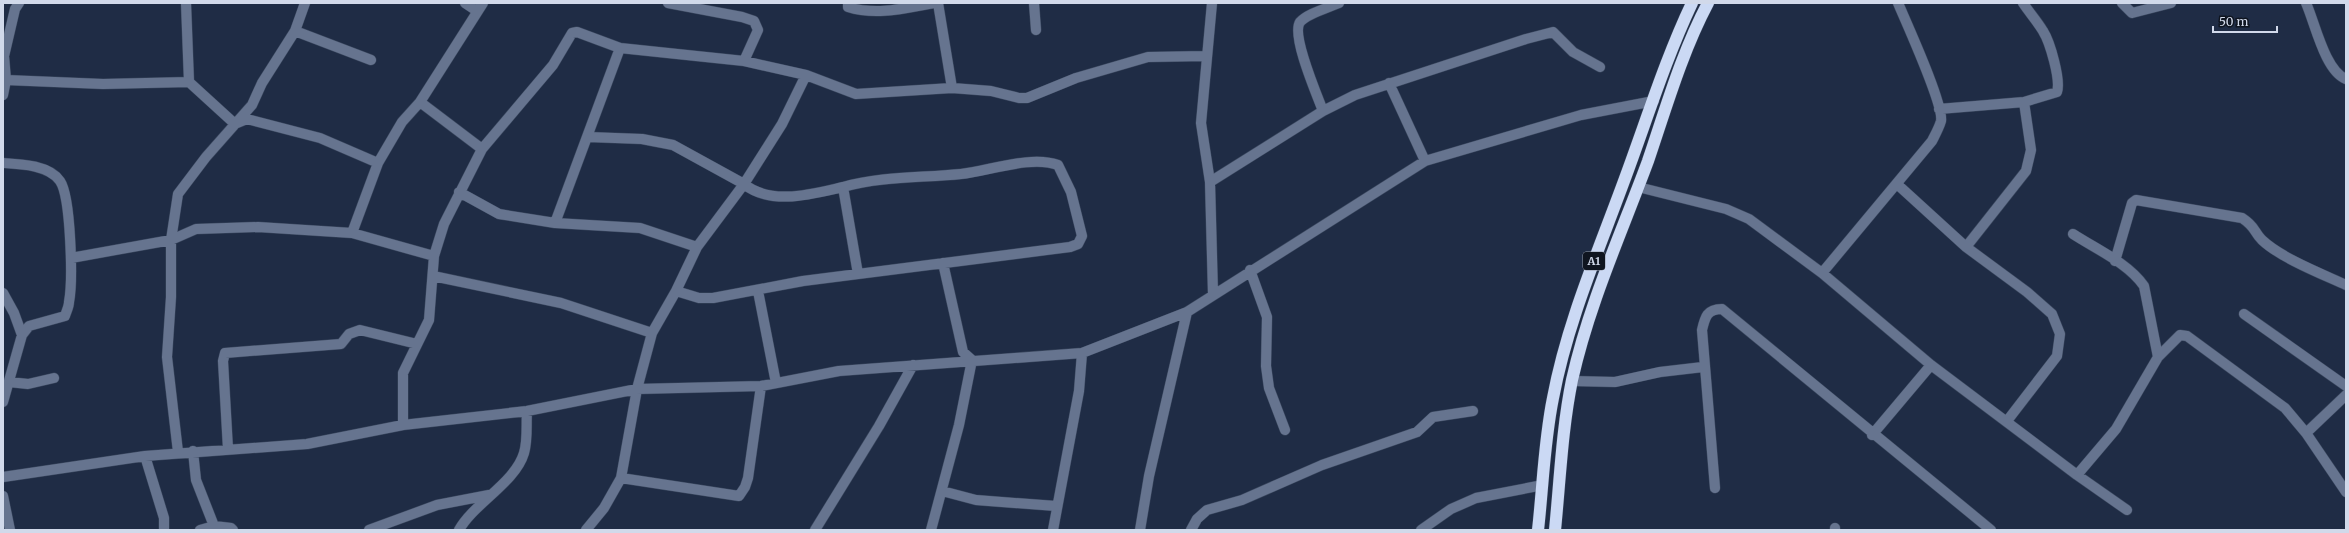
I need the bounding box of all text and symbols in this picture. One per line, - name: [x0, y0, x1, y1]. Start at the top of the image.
- scale bar: [2213, 8, 2277, 34]
- text: 50 m: [2219, 14, 2248, 29]
- road number: A1: [1583, 252, 1605, 270]

